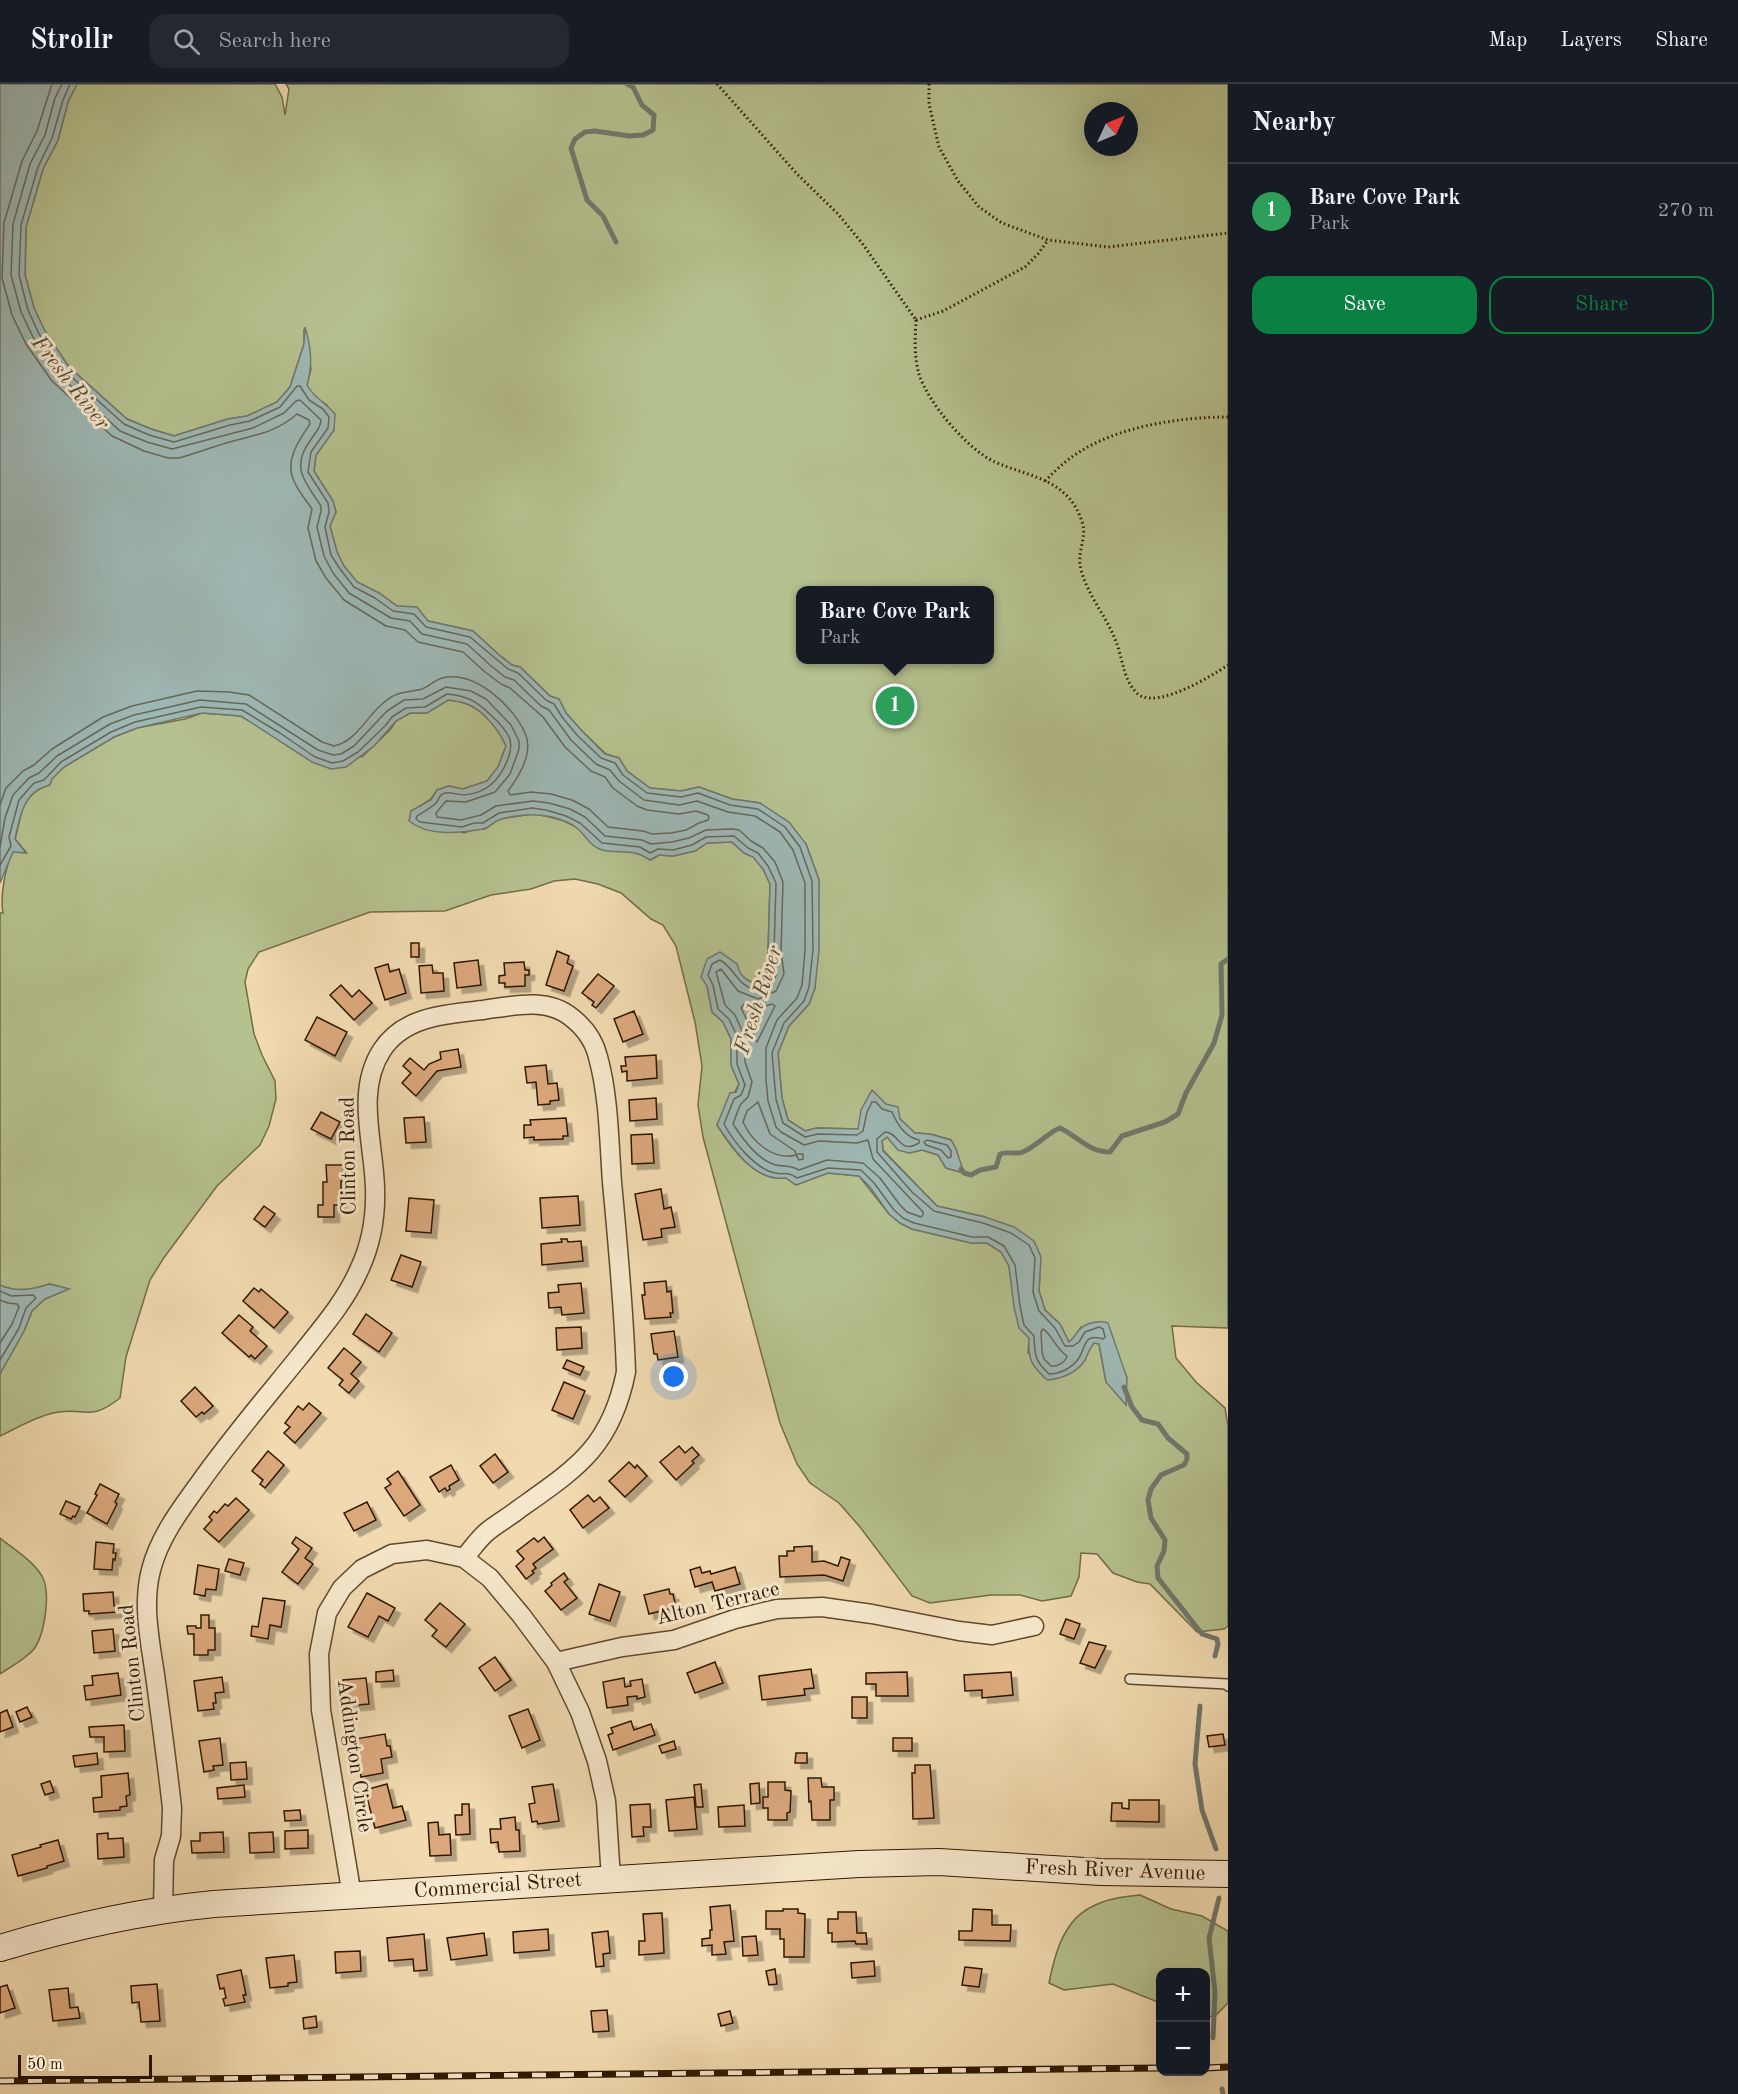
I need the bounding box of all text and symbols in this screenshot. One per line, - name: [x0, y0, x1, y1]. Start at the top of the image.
- search box: [149, 14, 569, 68]
- icon: search: [170, 25, 203, 58]
- text: Strollr: [30, 27, 113, 55]
- text: Search here: [218, 30, 331, 52]
- text: Map: [1488, 30, 1527, 51]
- text: Layers: [1560, 30, 1622, 51]
- text: Share: [1655, 30, 1708, 51]
- north arrow: [1084, 102, 1138, 156]
- text: Nearby: [1252, 110, 1336, 136]
- text: Bare Cove Park: [1309, 187, 1461, 209]
- text: 1: [1266, 201, 1277, 221]
- text: 270 m: [1658, 201, 1714, 221]
- text: Park: [1309, 214, 1350, 234]
- button: Save: [1252, 276, 1477, 334]
- button: Share: [1489, 276, 1714, 334]
- water label: Fresh River: [26, 331, 114, 434]
- popup: [796, 586, 994, 664]
- text: Bare Cove Park: [819, 601, 971, 623]
- text: Park: [819, 628, 860, 648]
- pin: 1: [876, 684, 914, 728]
- water label: Fresh River: [731, 943, 787, 1058]
- street label: Clinton Road: [337, 1097, 361, 1215]
- your location: [659, 1362, 688, 1391]
- street label: Alton Terrace: [654, 1579, 782, 1629]
- street label: Clinton Road: [116, 1603, 150, 1723]
- street label: Addington Circle: [333, 1678, 375, 1834]
- street label: Fresh River Avenue: [1024, 1857, 1206, 1885]
- street label: Commercial Street: [413, 1870, 583, 1902]
- map controls: [1156, 1968, 1210, 2076]
- button: +: [1156, 1968, 1210, 2022]
- button: −: [1156, 2022, 1210, 2076]
- scale bar: [18, 2052, 152, 2080]
- text: 50 m: [27, 2057, 63, 2073]

